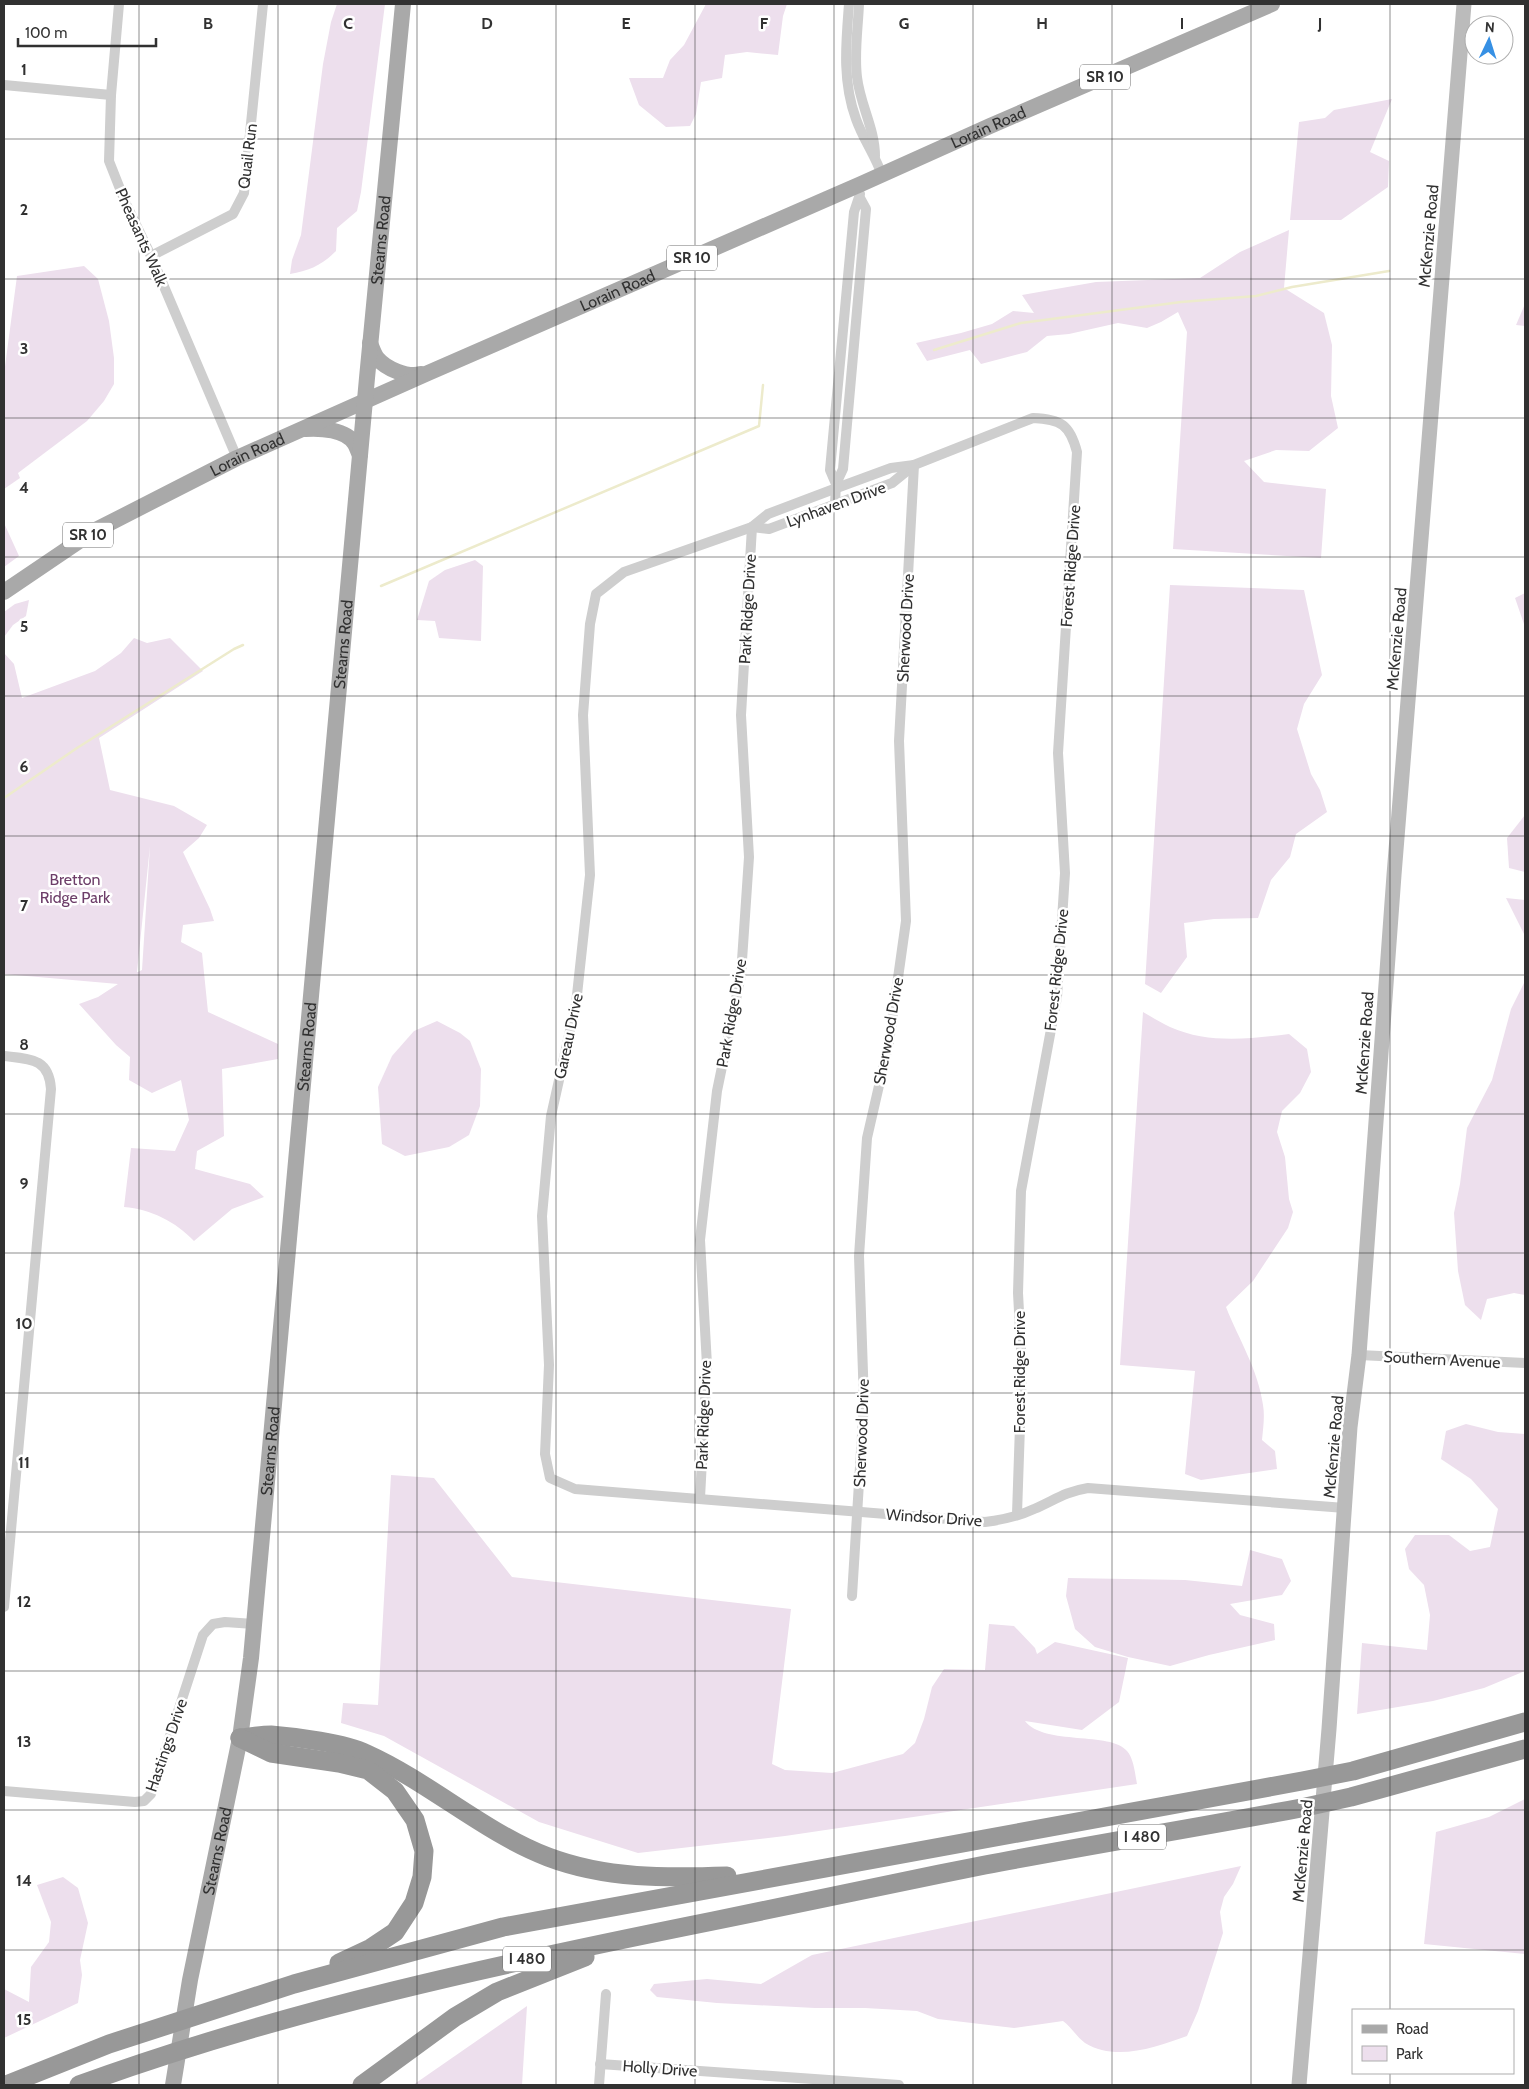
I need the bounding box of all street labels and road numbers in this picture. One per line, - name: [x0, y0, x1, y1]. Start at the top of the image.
- road number: SR 10: [1080, 64, 1130, 90]
- street label: Lorain Road: [948, 103, 1029, 152]
- street label: Quail Run: [234, 122, 261, 190]
- street label: McKenzie Road: [1415, 184, 1442, 288]
- street label: Pheasants Walk: [111, 185, 172, 290]
- street label: Stearns Road: [367, 195, 395, 286]
- road number: SR 10: [667, 246, 717, 270]
- street label: Lorain Road: [577, 266, 658, 316]
- street label: Lorain Road: [207, 429, 287, 480]
- street label: Lynhaven Drive: [784, 478, 888, 531]
- street label: Forest Ridge Drive: [1057, 504, 1084, 628]
- road number: SR 10: [63, 522, 113, 548]
- street label: Park Ridge Drive: [735, 554, 760, 664]
- street label: Sherwood Drive: [893, 573, 918, 683]
- street label: McKenzie Road: [1383, 587, 1410, 691]
- street label: Stearns Road: [330, 599, 357, 690]
- street label: Forest Ridge Drive: [1041, 908, 1072, 1032]
- street label: Park Ridge Drive: [713, 957, 750, 1069]
- street label: Sherwood Drive: [870, 976, 907, 1086]
- street label: McKenzie Road: [1351, 991, 1378, 1095]
- street label: Gareau Drive: [550, 992, 587, 1081]
- street label: Stearns Road: [293, 1001, 320, 1092]
- street label: Forest Ridge Drive: [1010, 1311, 1029, 1433]
- street label: Southern Avenue: [1383, 1347, 1501, 1372]
- street label: Park Ridge Drive: [692, 1360, 715, 1470]
- street label: Sherwood Drive: [850, 1378, 873, 1488]
- street label: McKenzie Road: [1320, 1395, 1347, 1499]
- street label: Stearns Road: [257, 1406, 284, 1496]
- street label: Windsor Drive: [885, 1505, 983, 1530]
- street label: Hastings Drive: [142, 1696, 191, 1794]
- street label: McKenzie Road: [1289, 1799, 1316, 1903]
- street label: Stearns Road: [199, 1806, 235, 1897]
- road number: I 480: [1118, 1824, 1166, 1850]
- road number: I 480: [503, 1946, 551, 1972]
- street label: Holly Drive: [622, 2056, 698, 2081]

